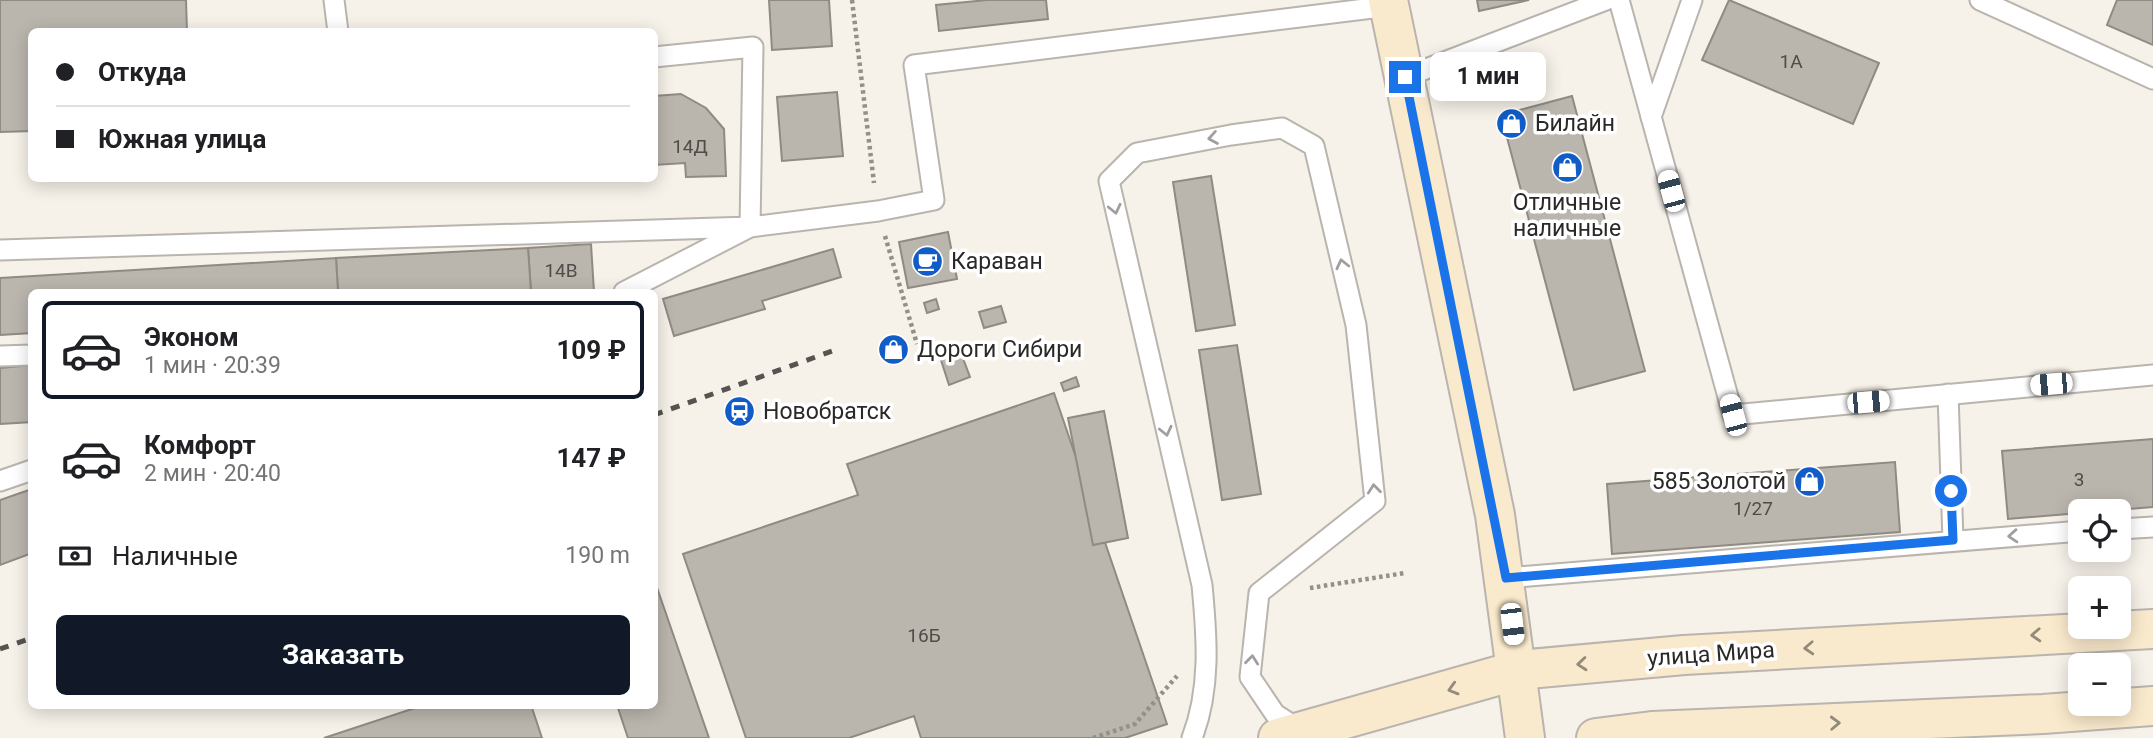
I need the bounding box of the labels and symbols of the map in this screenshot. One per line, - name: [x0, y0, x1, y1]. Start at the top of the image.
- house number: 1А: [1779, 50, 1803, 73]
- callout: 1 мин: [1430, 52, 1545, 102]
- route end: [1389, 61, 1421, 93]
- shop icon: Билайн: [1495, 106, 1529, 140]
- place label: Билайн: [1535, 110, 1615, 137]
- one-way arrow: [1207, 130, 1219, 145]
- house number: 14Д: [672, 135, 708, 158]
- shop icon: Отличные наличные: [1550, 151, 1584, 185]
- car: [1656, 168, 1687, 214]
- place label: Отличные наличные: [1513, 189, 1621, 242]
- one-way arrow: [1107, 203, 1121, 215]
- cafe icon: Караван: [911, 244, 945, 278]
- place label: Караван: [951, 248, 1043, 275]
- one-way arrow: [1335, 258, 1350, 270]
- house number: 14В: [544, 259, 578, 282]
- shop icon: Дороги Сибири: [877, 332, 911, 366]
- place label: Дороги Сибири: [917, 336, 1082, 363]
- car: [2030, 372, 2073, 396]
- car: [1847, 390, 1890, 414]
- car: [1718, 392, 1749, 438]
- station icon: Новобратск: [723, 394, 757, 428]
- place label: Новобратск: [763, 398, 892, 425]
- one-way arrow: [1158, 425, 1173, 437]
- shop icon: 585 Золотой: [1792, 464, 1826, 498]
- place label: 585 Золотой: [1652, 468, 1786, 495]
- house number: 3: [2074, 468, 2084, 491]
- route start: [1935, 475, 1967, 507]
- one-way arrow: [1366, 483, 1381, 495]
- house number: 1/27: [1733, 497, 1773, 520]
- one-way arrow: [2007, 528, 2018, 543]
- car: [1500, 602, 1525, 646]
- house number: 16Б: [907, 624, 941, 647]
- one-way arrow: [2030, 628, 2041, 643]
- street label: улица Мира: [1646, 636, 1776, 672]
- one-way arrow: [1803, 640, 1814, 655]
- one-way arrow: [1244, 654, 1259, 665]
- one-way arrow: [1576, 656, 1587, 671]
- one-way arrow: [1447, 680, 1459, 695]
- one-way arrow: [1829, 716, 1840, 731]

